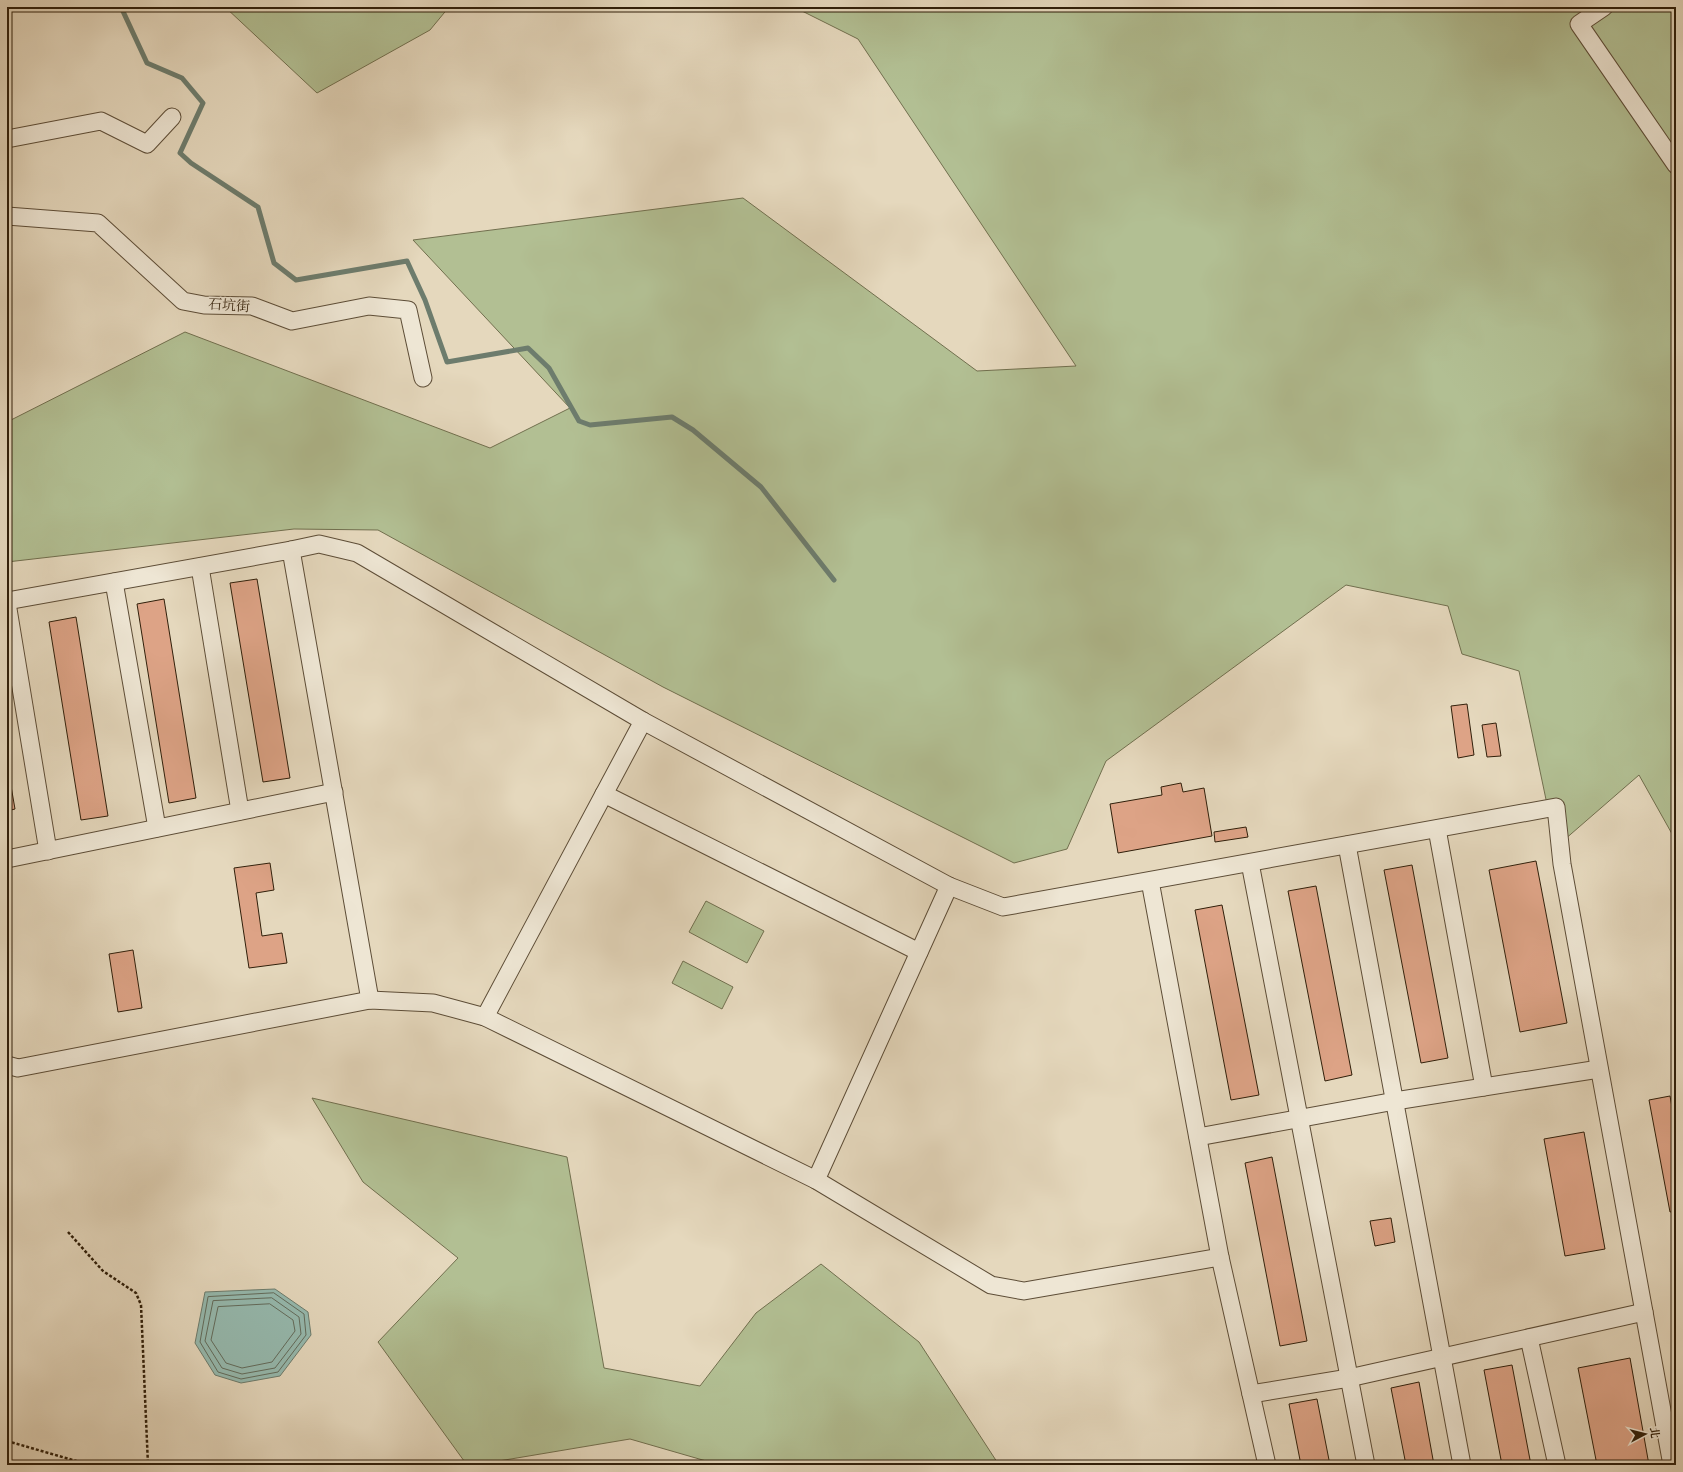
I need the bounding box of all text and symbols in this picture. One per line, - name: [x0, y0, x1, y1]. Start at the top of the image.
- street label: 石坑街: [207, 296, 251, 316]
- north arrow: [1625, 1414, 1665, 1454]
- text: 北: [1646, 1427, 1662, 1439]

